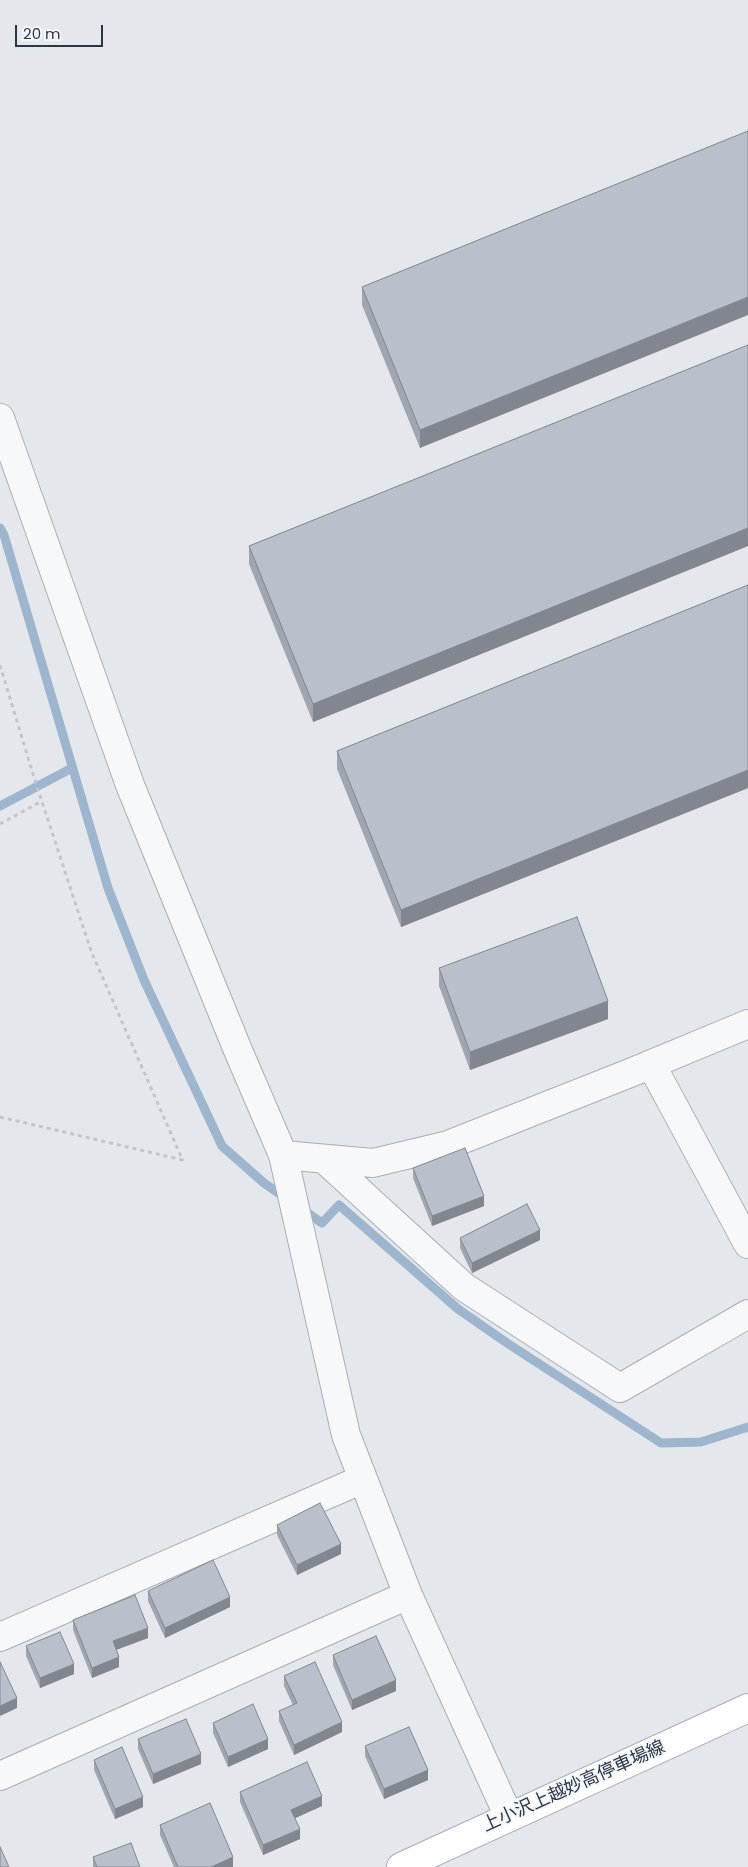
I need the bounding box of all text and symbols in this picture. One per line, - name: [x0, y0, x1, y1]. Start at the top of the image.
- scale bar: [18, 15, 105, 47]
- text: 20 m: [23, 23, 61, 44]
- street label: 上小沢上越妙高停車場線: [479, 1737, 669, 1837]

